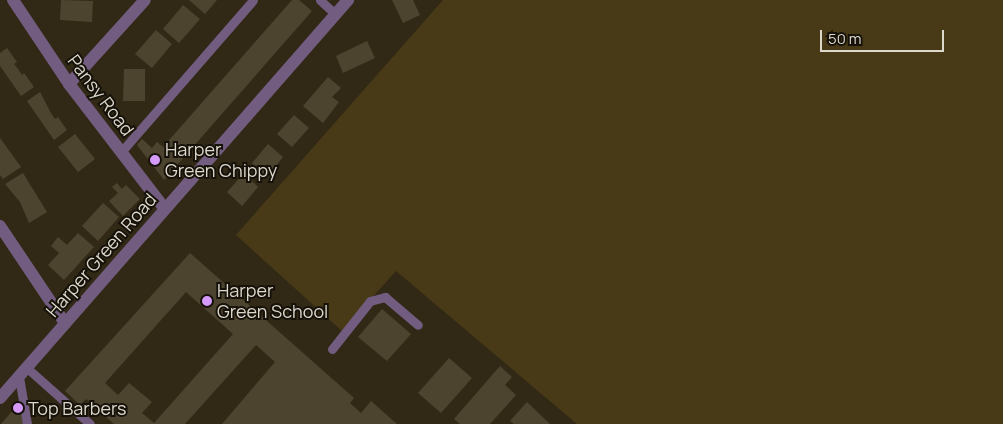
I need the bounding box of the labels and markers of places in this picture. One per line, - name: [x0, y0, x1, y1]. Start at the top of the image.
- place label: Harper Green Chippy: [165, 139, 277, 182]
- marker: Harper Green Chippy: [149, 154, 161, 166]
- place label: Harper Green School: [217, 280, 328, 322]
- marker: Harper Green School: [201, 295, 213, 307]
- place label: Top Barbers: [28, 397, 126, 419]
- marker: Top Barbers: [12, 402, 24, 414]

